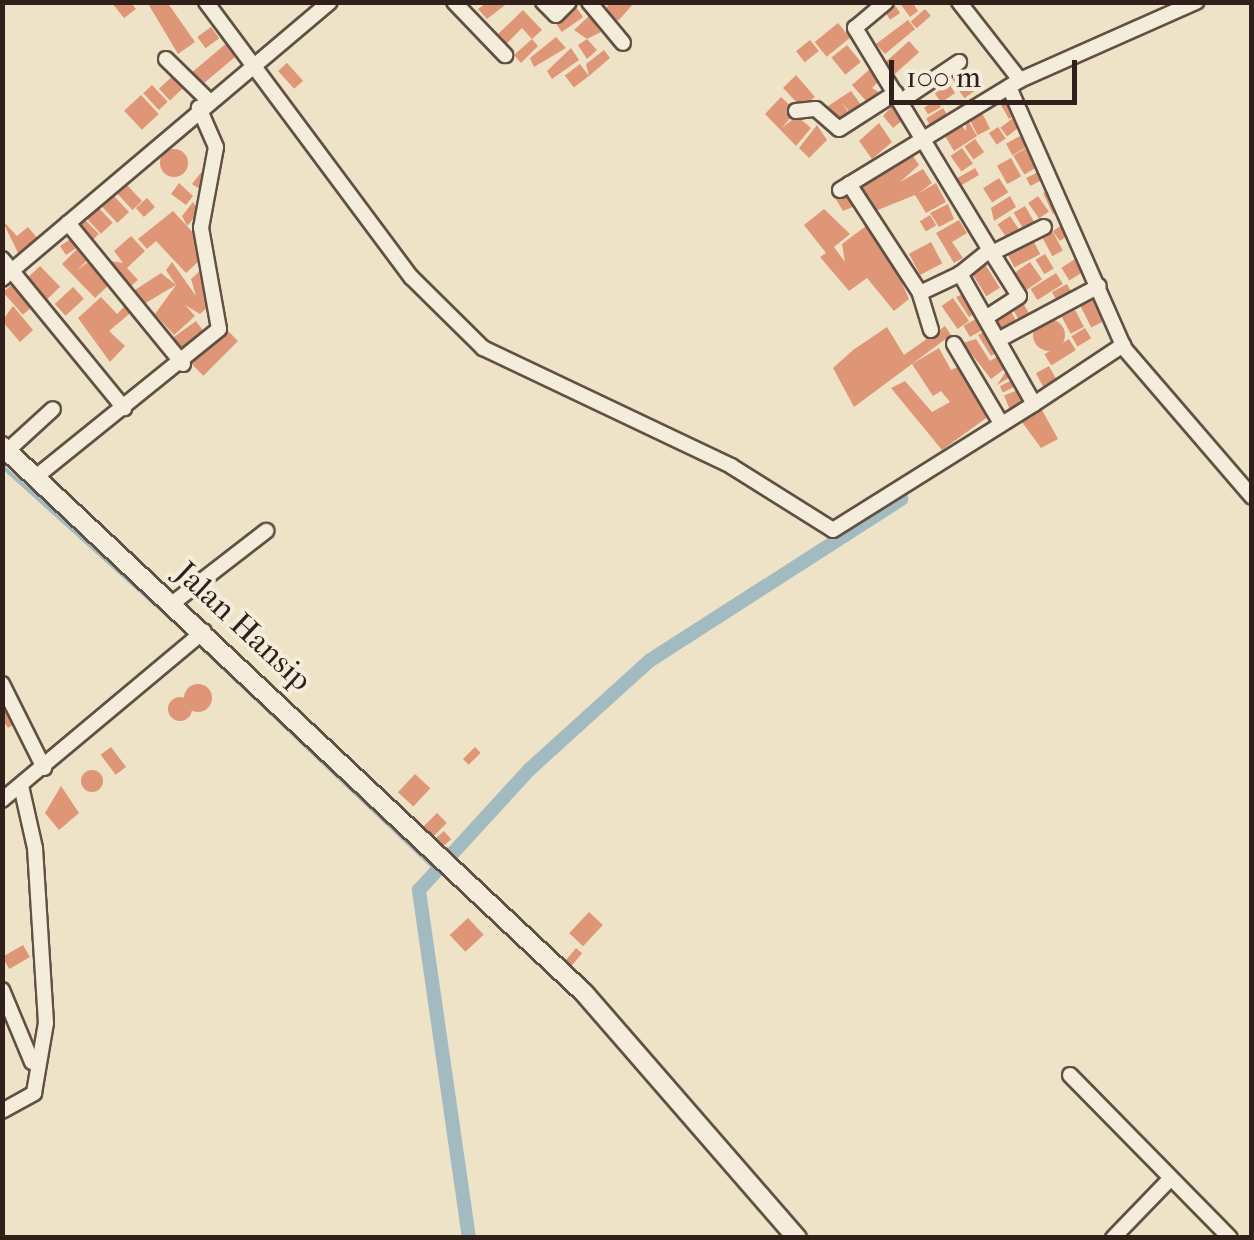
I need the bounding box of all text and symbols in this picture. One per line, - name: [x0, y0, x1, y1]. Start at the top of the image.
- scale bar: [894, 40, 1082, 102]
- text: 100 m: [906, 60, 981, 95]
- street label: Jalan Hansip: [167, 554, 319, 700]

